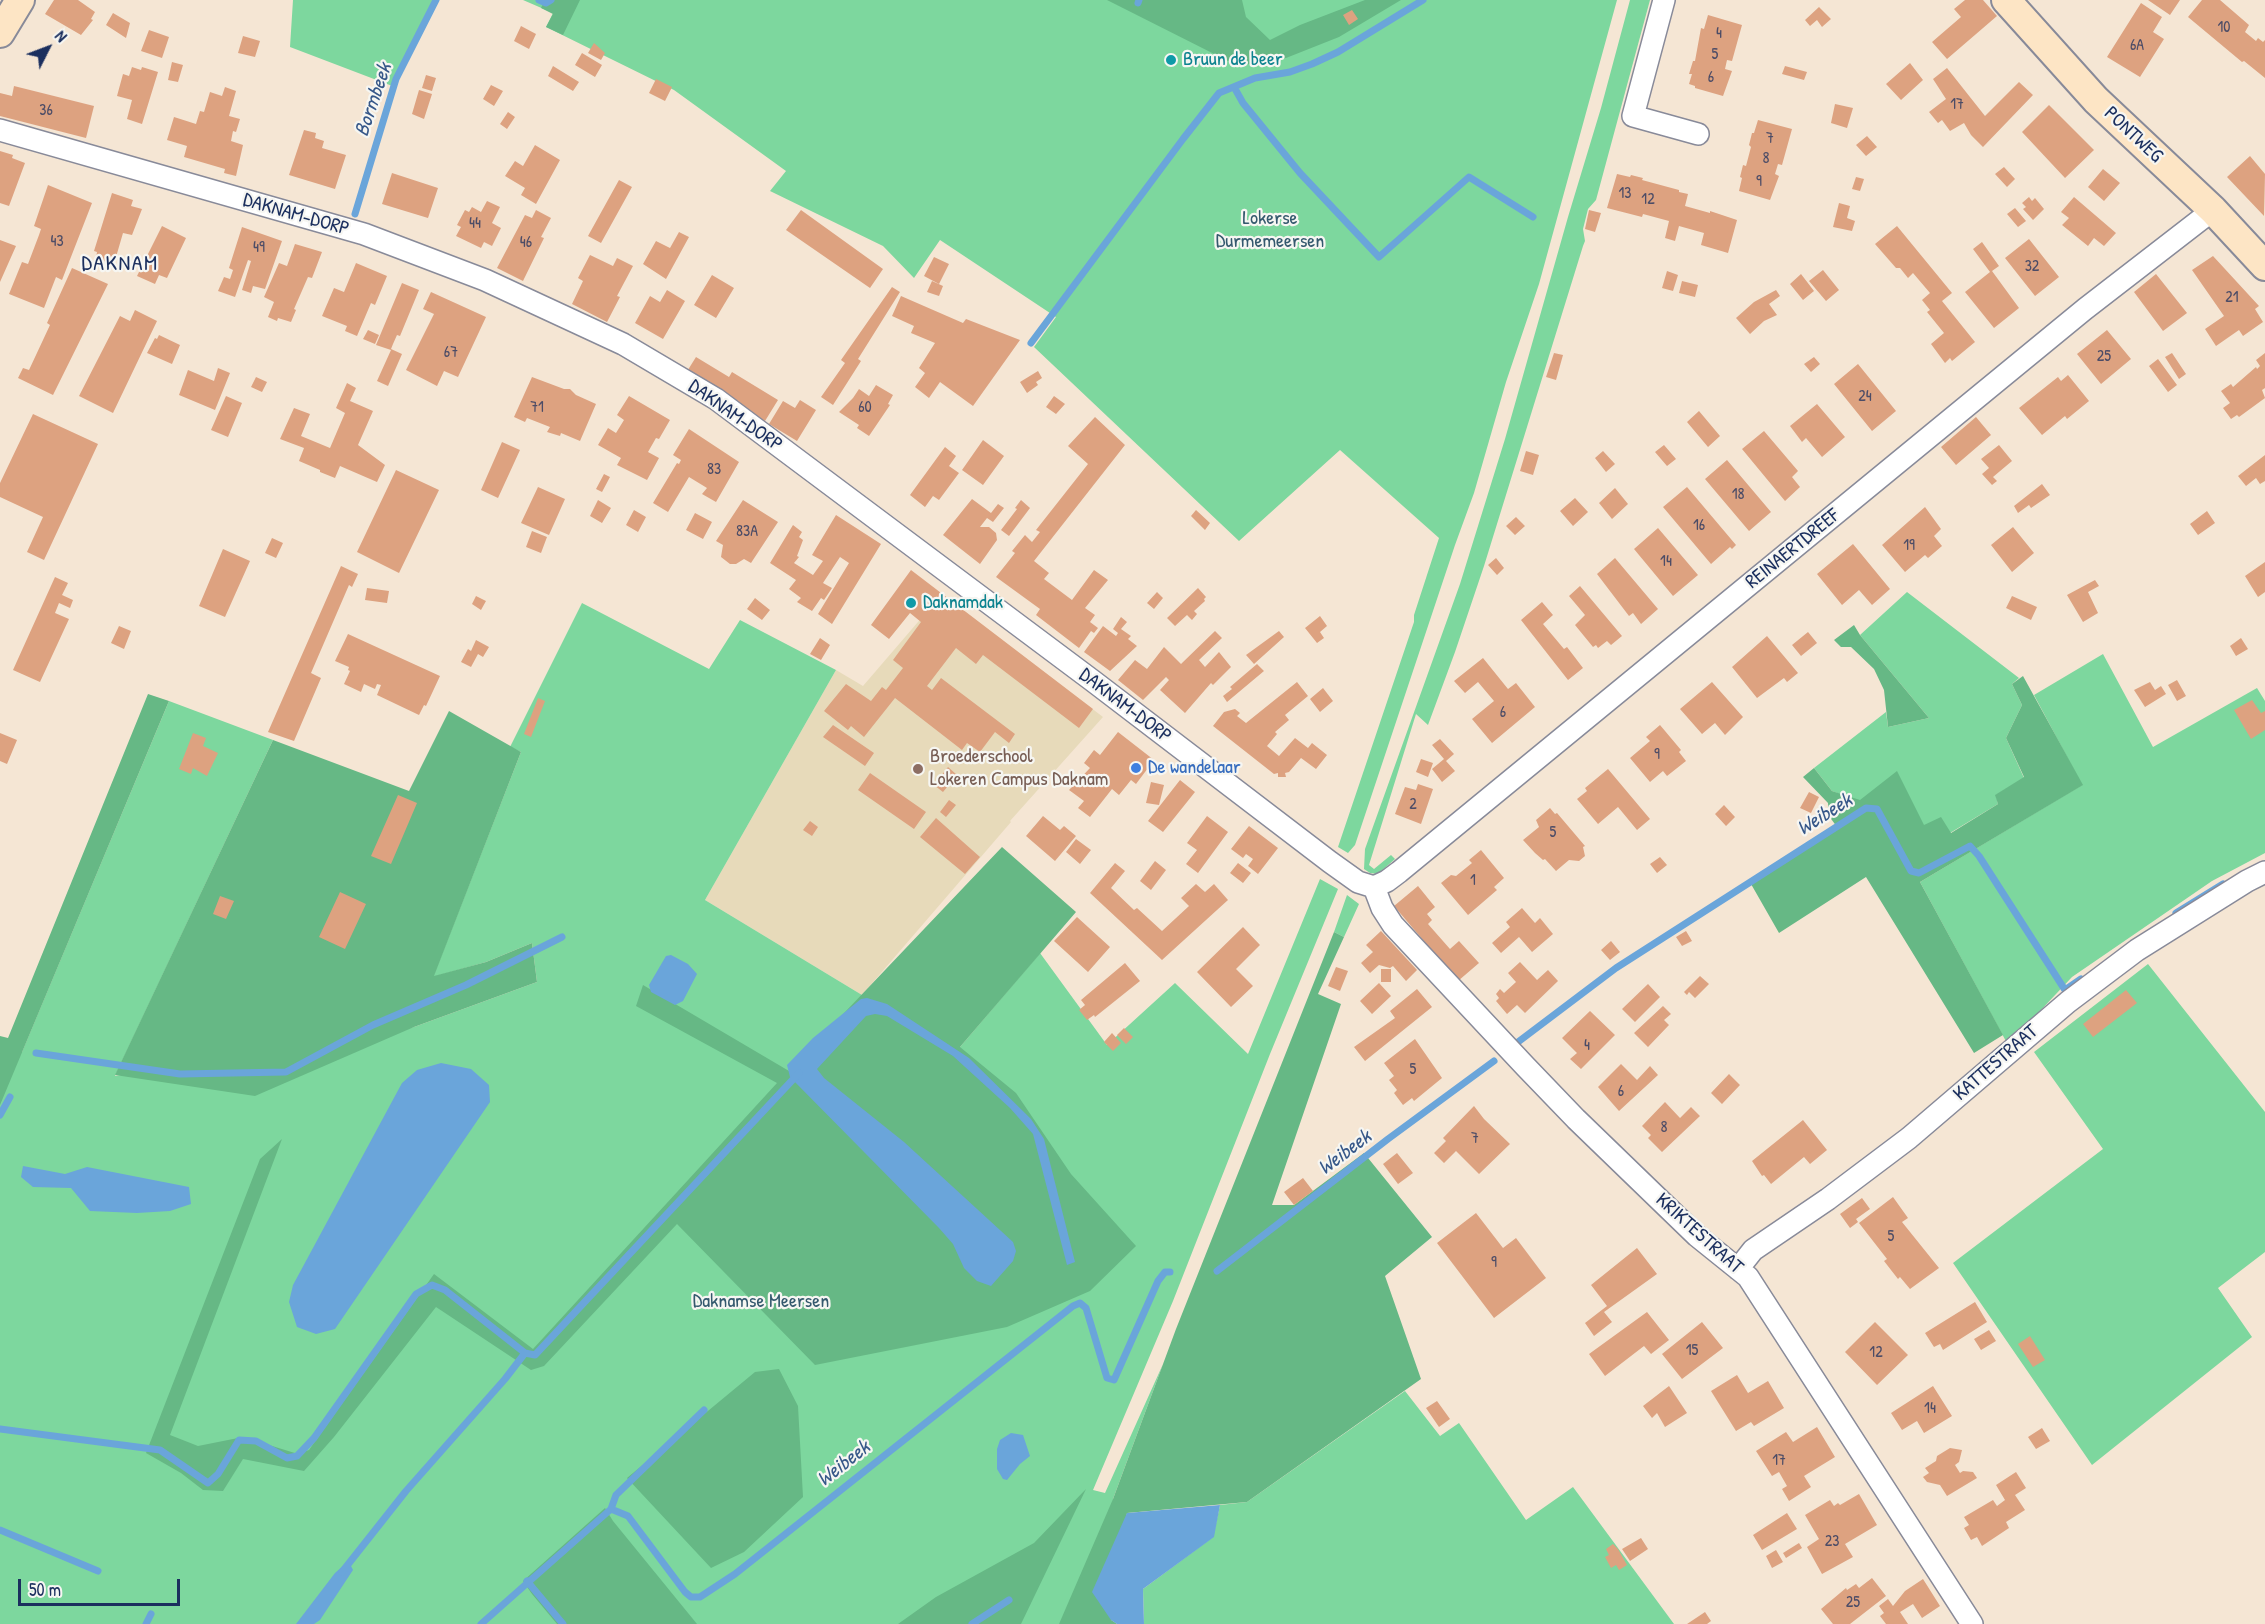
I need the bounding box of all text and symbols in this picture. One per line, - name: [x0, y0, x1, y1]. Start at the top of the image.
- north arrow: [18, 18, 78, 78]
- house number: 10: [2218, 18, 2230, 38]
- house number: 4: [1716, 24, 1722, 44]
- text: N: [50, 25, 72, 46]
- house number: 6A: [2130, 36, 2144, 56]
- house number: 5: [1712, 45, 1718, 65]
- place label: Bruun de beer: [1183, 48, 1283, 72]
- marker: Bruun de beer: [1164, 53, 1178, 67]
- water label: Bormbeek: [350, 60, 398, 140]
- house number: 6: [1708, 68, 1714, 88]
- house number: 17: [1950, 95, 1964, 115]
- house number: 36: [39, 101, 53, 121]
- street label: PONTWEG: [2099, 102, 2167, 168]
- house number: 7: [1766, 129, 1774, 149]
- house number: 8: [1763, 149, 1769, 169]
- house number: 9: [1756, 172, 1762, 192]
- house number: 13: [1619, 184, 1631, 204]
- street label: DAKNAM-DORP: [240, 188, 352, 242]
- house number: 12: [1641, 190, 1655, 210]
- park label: Lokerse Durmemeersen: [1216, 207, 1324, 254]
- house number: 44: [469, 214, 481, 234]
- house number: 43: [50, 232, 64, 252]
- house number: 46: [520, 233, 532, 253]
- house number: 49: [253, 238, 265, 258]
- district label: DAKNAM: [81, 251, 159, 277]
- house number: 32: [2025, 257, 2039, 277]
- house number: 21: [2225, 288, 2239, 308]
- house number: 67: [444, 343, 458, 363]
- house number: 25: [2097, 347, 2111, 367]
- street label: DAKNAM-DORP: [683, 375, 787, 457]
- house number: 24: [1858, 387, 1872, 407]
- house number: 71: [530, 398, 544, 418]
- house number: 60: [858, 398, 872, 418]
- house number: 83: [707, 460, 721, 480]
- house number: 18: [1732, 485, 1744, 505]
- street label: REINAERTDREEF: [1741, 504, 1845, 594]
- house number: 16: [1693, 516, 1705, 536]
- house number: 83A: [736, 522, 758, 542]
- house number: 19: [1903, 536, 1915, 556]
- house number: 14: [1660, 552, 1672, 572]
- place label: Daknamdak: [923, 591, 1003, 615]
- marker: Daknamdak: [904, 596, 918, 610]
- street label: DAKNAM-DORP: [1074, 663, 1176, 749]
- house number: 6: [1500, 703, 1506, 723]
- place label: Broederschool Lokeren Campus Daknam: [930, 745, 1108, 792]
- house number: 9: [1654, 745, 1660, 765]
- place label: De wandelaar: [1148, 756, 1241, 780]
- marker: De wandelaar: [1129, 761, 1143, 775]
- marker: Broederschool Lokeren Campus Daknam: [911, 762, 925, 776]
- water label: Weibeek: [1793, 788, 1857, 842]
- house number: 2: [1409, 795, 1417, 815]
- house number: 5: [1550, 823, 1556, 843]
- house number: 1: [1470, 871, 1476, 891]
- street label: KATTESTRAAT: [1949, 1020, 2043, 1106]
- house number: 4: [1584, 1036, 1590, 1056]
- house number: 5: [1410, 1060, 1416, 1080]
- house number: 6: [1618, 1082, 1624, 1102]
- house number: 8: [1661, 1118, 1667, 1138]
- water label: Weibeek: [1313, 1125, 1377, 1181]
- house number: 7: [1471, 1129, 1479, 1149]
- street label: KRIKTESTRAAT: [1650, 1188, 1748, 1280]
- house number: 5: [1888, 1227, 1894, 1247]
- house number: 9: [1491, 1253, 1497, 1273]
- park label: Daknamse Meersen: [693, 1290, 829, 1314]
- house number: 15: [1686, 1341, 1698, 1361]
- house number: 12: [1869, 1343, 1883, 1363]
- house number: 14: [1924, 1399, 1936, 1419]
- water label: Weibeek: [813, 1436, 875, 1492]
- house number: 17: [1772, 1451, 1786, 1471]
- house number: 23: [1825, 1532, 1839, 1552]
- scale bar: [21, 1567, 183, 1605]
- text: 50 m: [29, 1577, 61, 1602]
- house number: 25: [1846, 1593, 1860, 1613]

